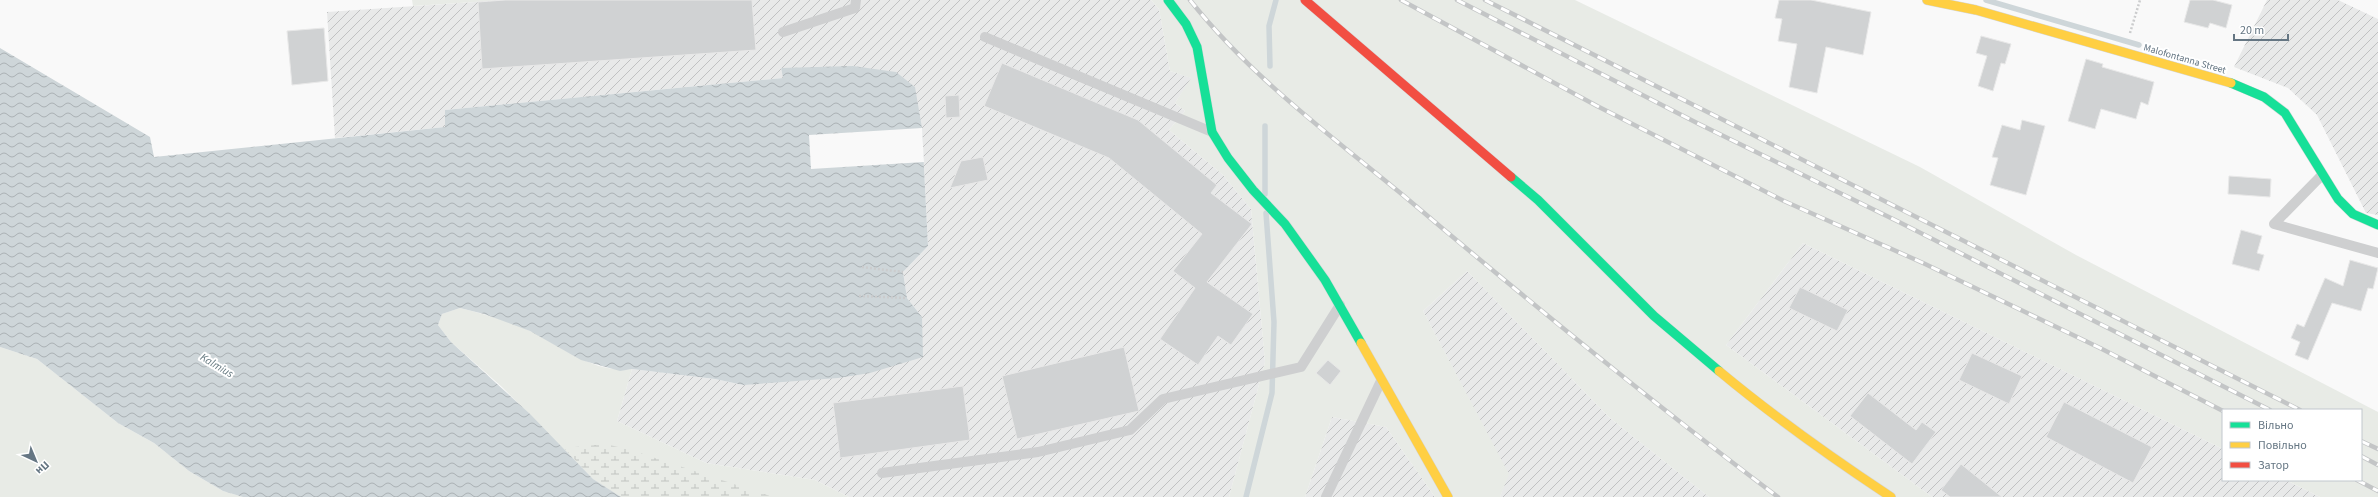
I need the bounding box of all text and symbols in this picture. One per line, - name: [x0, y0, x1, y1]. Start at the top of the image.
- scale bar: [2234, 16, 2288, 42]
- text: 20 m: [2240, 22, 2264, 39]
- street label: Malofontanna Street: [2142, 40, 2228, 78]
- water label: Kalmius: [197, 350, 237, 381]
- legend: [2222, 409, 2362, 481]
- text: Вільно: [2258, 417, 2294, 434]
- text: Повільно: [2258, 437, 2307, 454]
- north arrow: [16, 441, 56, 481]
- text: Затор: [2258, 457, 2289, 474]
- text: Пн: [32, 458, 53, 478]

